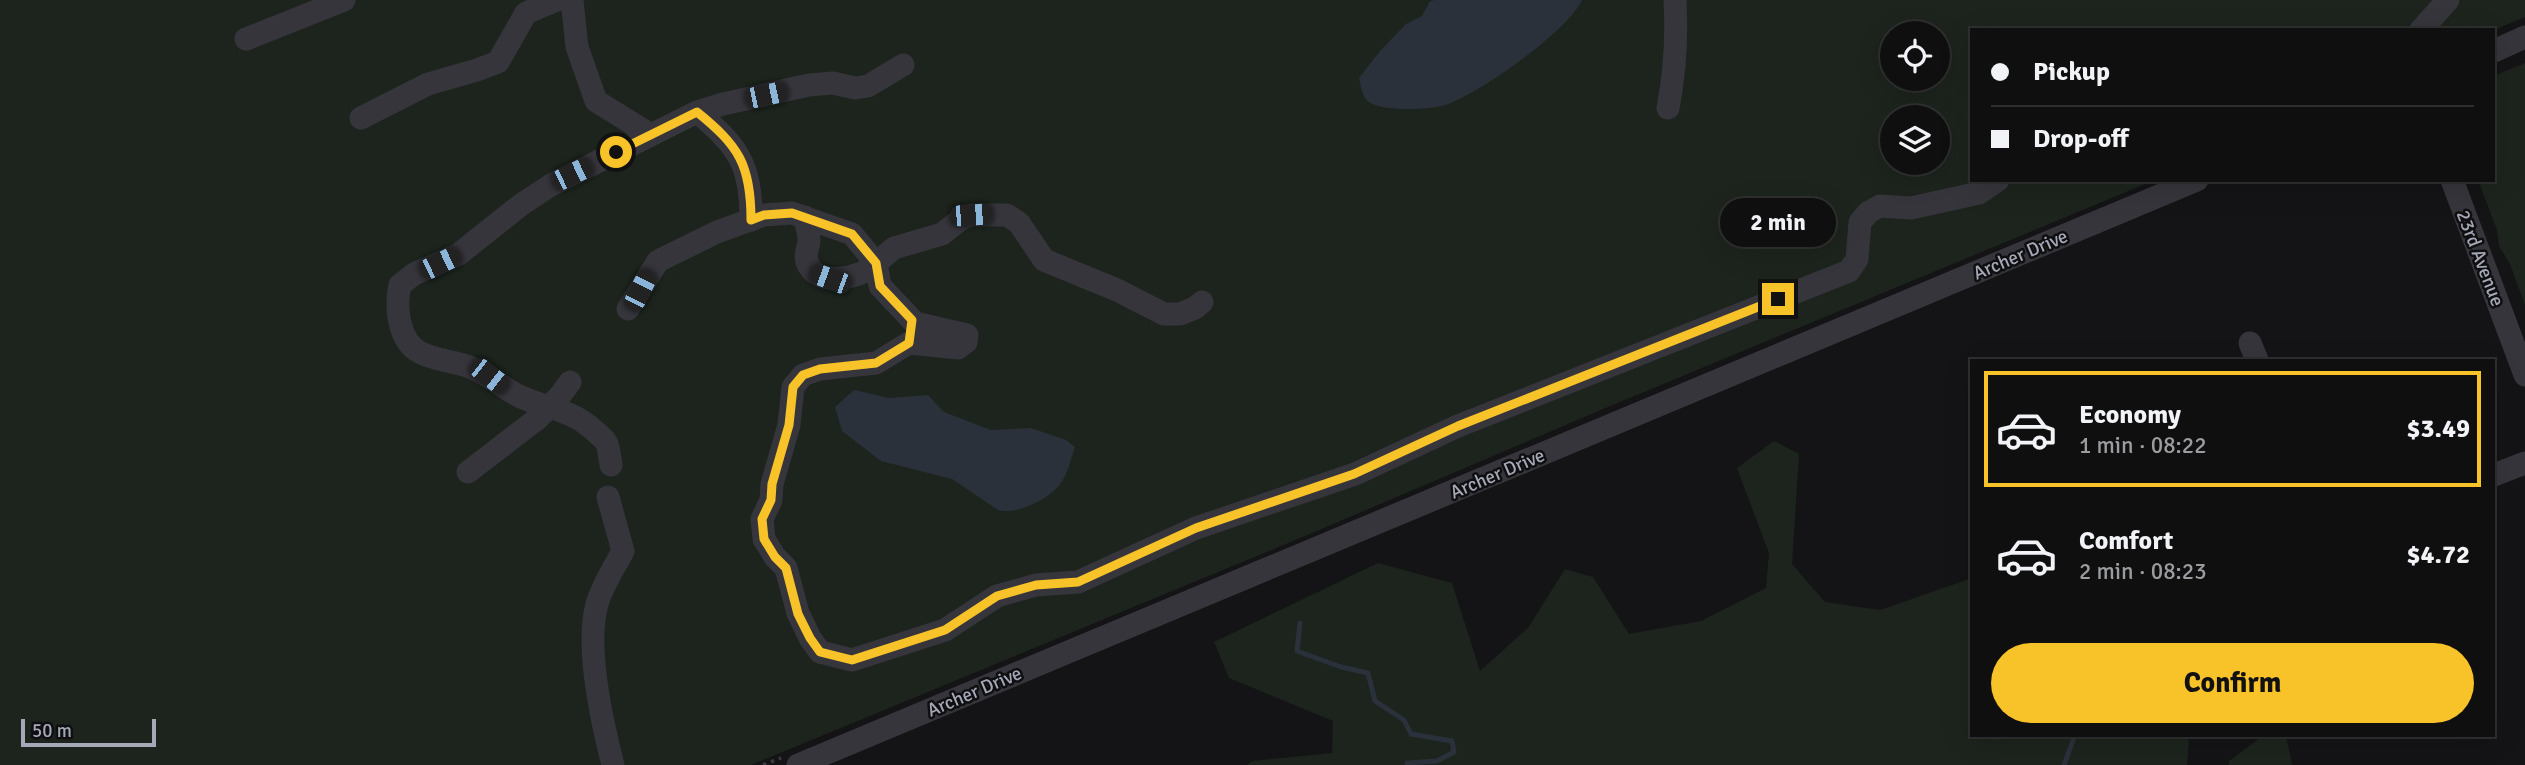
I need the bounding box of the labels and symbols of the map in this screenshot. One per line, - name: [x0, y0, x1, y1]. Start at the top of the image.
- car: [744, 80, 789, 110]
- route start: [600, 136, 632, 168]
- car: [549, 155, 596, 193]
- callout: 2 min: [1720, 198, 1836, 246]
- car: [950, 203, 993, 227]
- street label: 23rd Avenue: [2451, 207, 2509, 310]
- street label: Archer Drive: [1969, 224, 2071, 286]
- car: [417, 244, 464, 282]
- car: [807, 262, 854, 296]
- car: [622, 267, 659, 313]
- route end: [1762, 283, 1794, 315]
- car: [466, 355, 513, 397]
- street label: Archer Drive: [1446, 443, 1548, 505]
- street label: Archer Drive: [923, 661, 1025, 723]
- scale bar: [21, 716, 156, 748]

